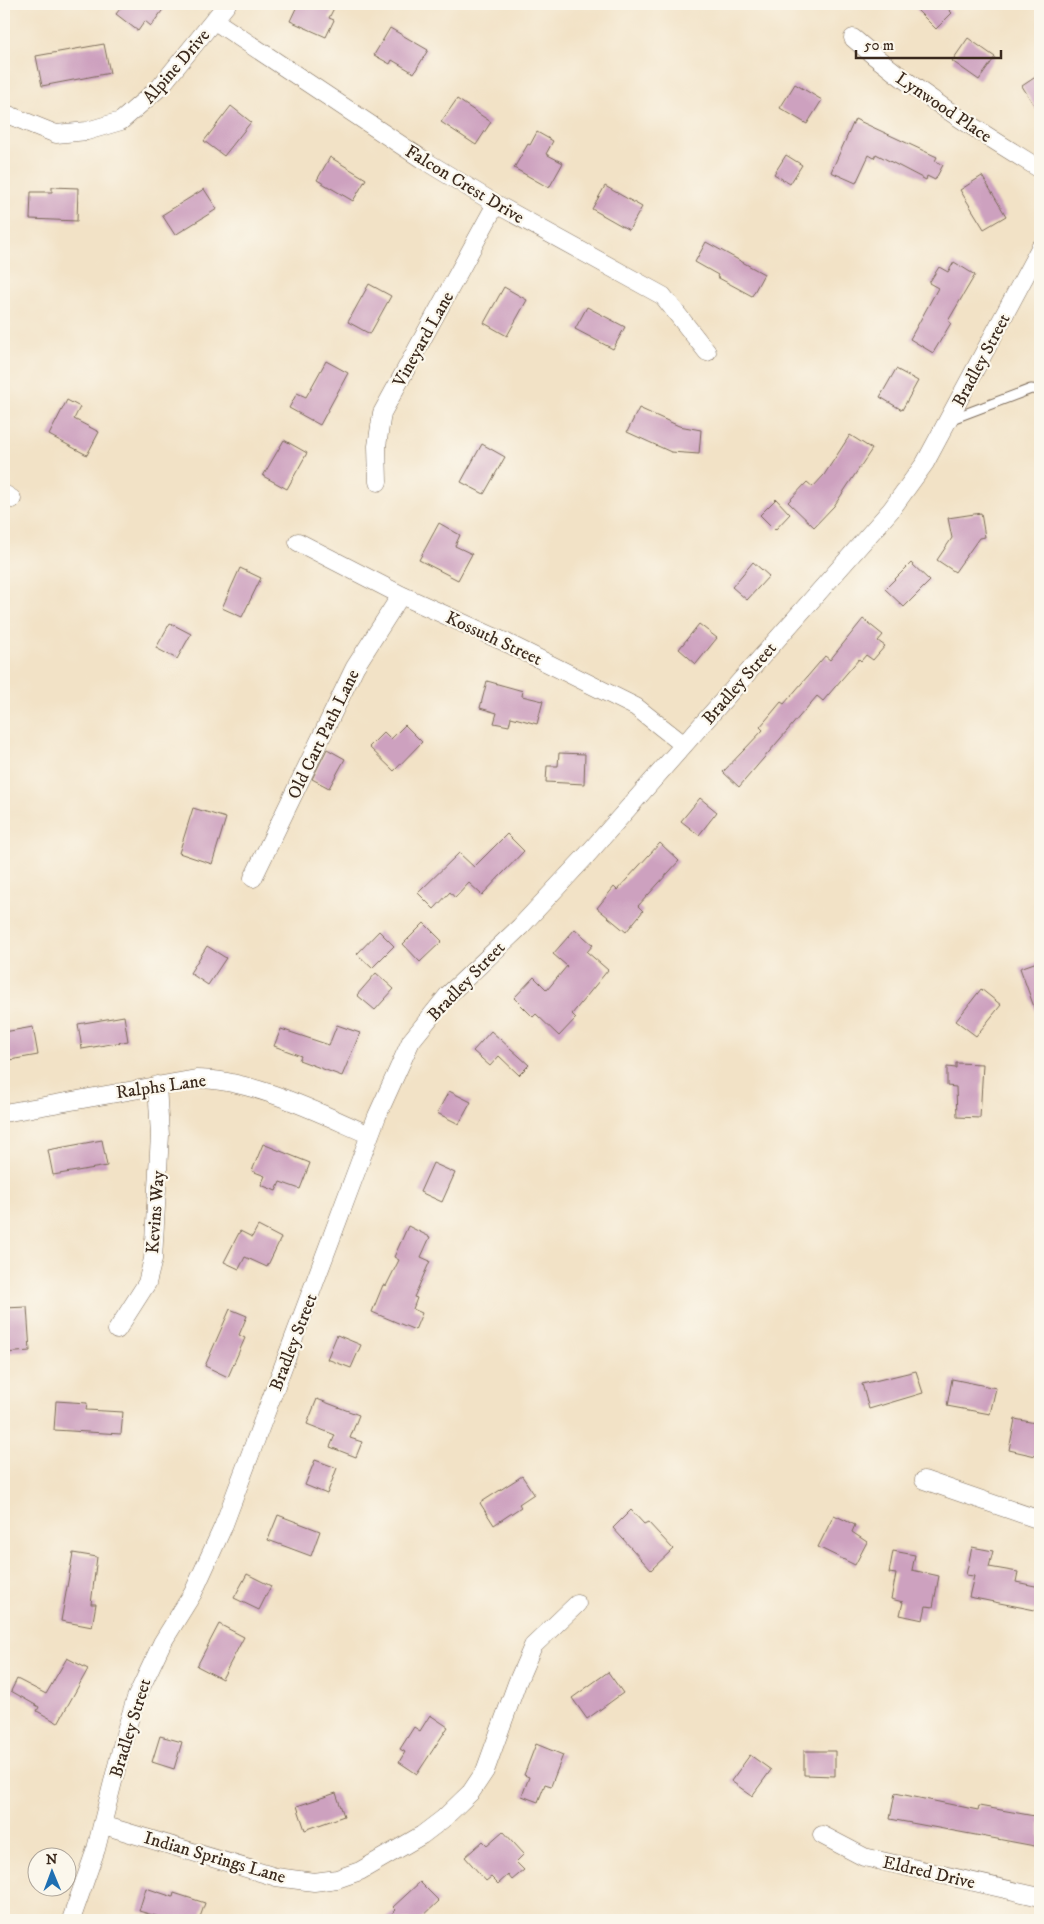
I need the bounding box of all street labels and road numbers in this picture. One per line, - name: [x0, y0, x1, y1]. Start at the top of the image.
- street label: Alpine Drive: [139, 25, 215, 108]
- street label: Lynwood Place: [891, 68, 996, 148]
- street label: Falcon Crest Drive: [401, 141, 528, 229]
- street label: Vineyard Lane: [388, 288, 459, 392]
- street label: Bradley Street: [948, 310, 1016, 411]
- street label: Kossuth Street: [442, 607, 545, 671]
- street label: Bradley Street: [698, 638, 782, 730]
- street label: Old Cart Path Lane: [283, 666, 365, 803]
- street label: Bradley Street: [423, 937, 510, 1026]
- street label: Ralphs Lane: [115, 1070, 208, 1104]
- street label: Kevins Way: [142, 1169, 170, 1254]
- street label: Bradley Street: [265, 1290, 323, 1394]
- street label: Bradley Street: [105, 1676, 157, 1780]
- street label: Indian Springs Lane: [141, 1827, 288, 1889]
- street label: Eldred Drive: [880, 1852, 977, 1894]

